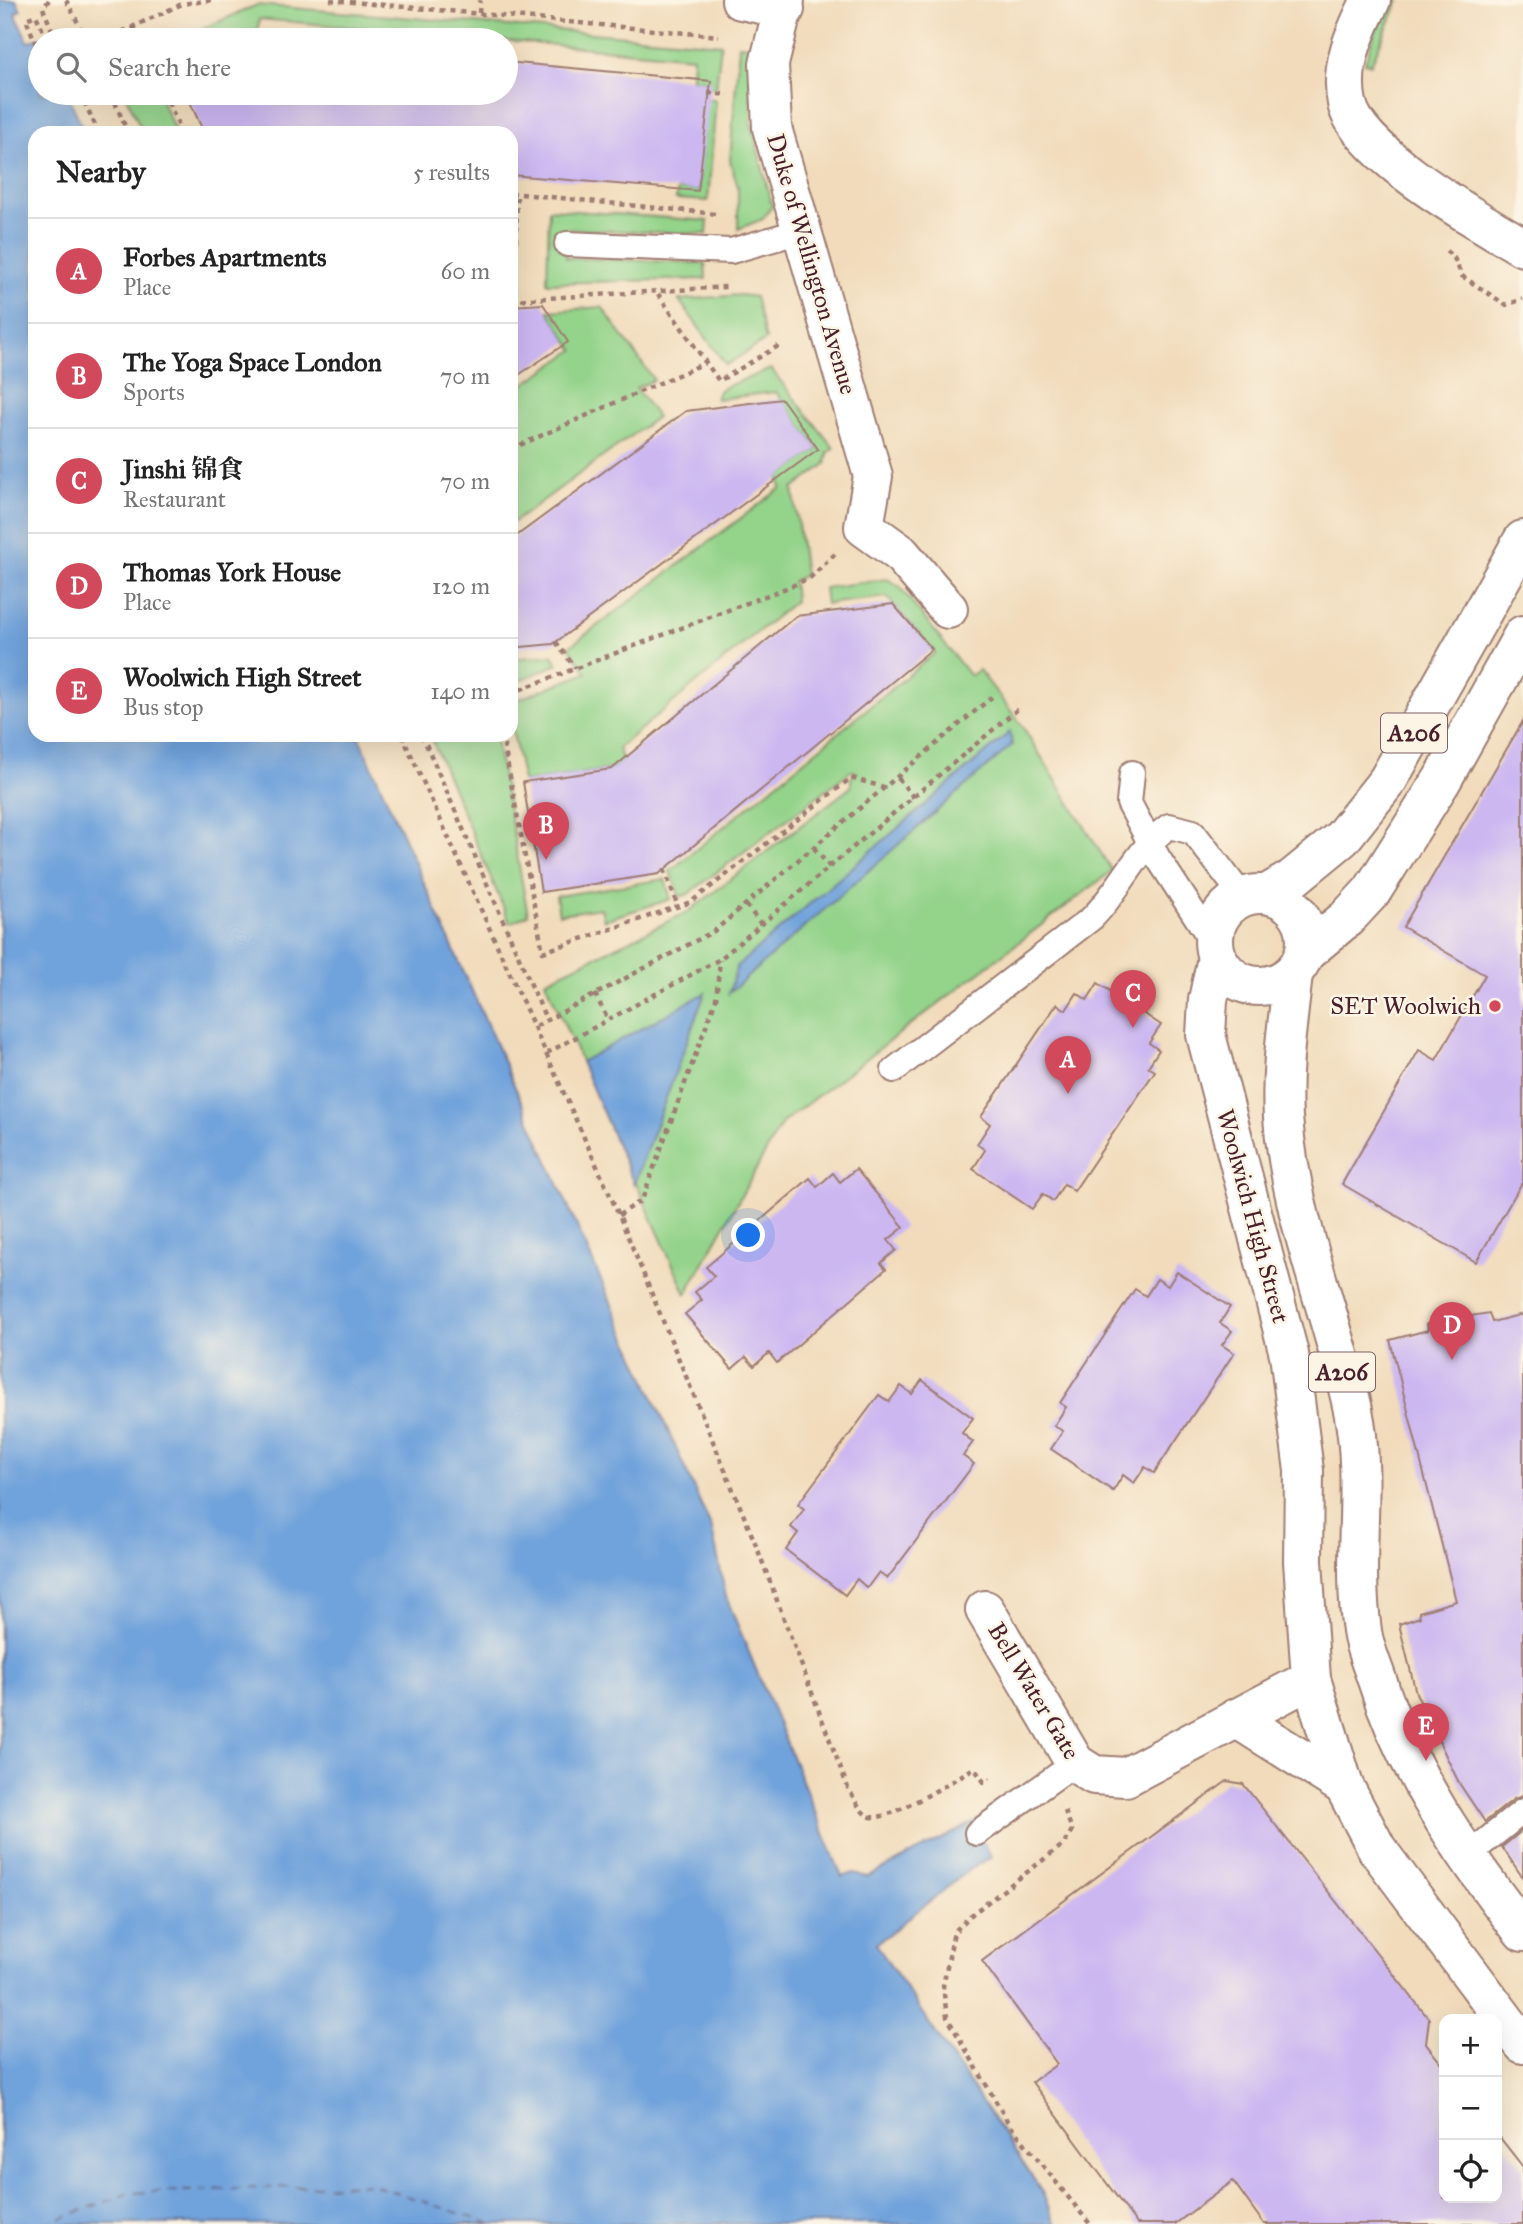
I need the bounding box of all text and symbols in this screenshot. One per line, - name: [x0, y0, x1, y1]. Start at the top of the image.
- search box: [28, 28, 518, 105]
- icon: search: [52, 48, 90, 86]
- text: Search here: [108, 51, 231, 83]
- street label: Duke of Wellington Avenue: [760, 130, 864, 398]
- text: Nearby: [56, 154, 146, 190]
- text: 5 results: [413, 158, 490, 186]
- text: Forbes Apartments: [123, 241, 327, 273]
- text: A: [71, 257, 87, 285]
- text: 60 m: [441, 257, 490, 285]
- text: Place: [123, 273, 171, 301]
- text: The Yoga Space London: [123, 346, 382, 378]
- text: B: [71, 362, 87, 390]
- text: 70 m: [440, 362, 490, 390]
- text: Sports: [123, 378, 185, 406]
- text: Jinshi 锦食: [123, 453, 243, 485]
- text: C: [71, 467, 87, 495]
- text: 70 m: [440, 467, 490, 495]
- text: Restaurant: [123, 485, 226, 513]
- text: Thomas York House: [123, 556, 341, 588]
- text: D: [70, 572, 88, 600]
- text: 120 m: [432, 572, 490, 600]
- text: Place: [123, 588, 171, 616]
- text: Woolwich High Street: [123, 661, 361, 693]
- text: E: [71, 677, 87, 705]
- text: 140 m: [430, 677, 490, 705]
- text: Bus stop: [123, 693, 204, 721]
- road number: A206: [1381, 713, 1447, 752]
- pin: B: [523, 802, 569, 860]
- pin: C: [1110, 970, 1156, 1028]
- place label: SET Woolwich: [1330, 991, 1481, 1021]
- marker: SET Woolwich: [1487, 998, 1503, 1014]
- pin: A: [1045, 1036, 1091, 1094]
- street label: Woolwich High Street: [1210, 1106, 1296, 1327]
- your location: [731, 1218, 765, 1252]
- pin: D: [1429, 1302, 1475, 1360]
- road number: A206: [1309, 1352, 1375, 1392]
- street label: Bell Water Gate: [981, 1617, 1087, 1765]
- pin: E: [1403, 1703, 1449, 1761]
- map controls: [1439, 2014, 1502, 2203]
- button: +: [1439, 2014, 1502, 2077]
- button: −: [1439, 2077, 1502, 2140]
- button: locate: [1439, 2140, 1502, 2203]

